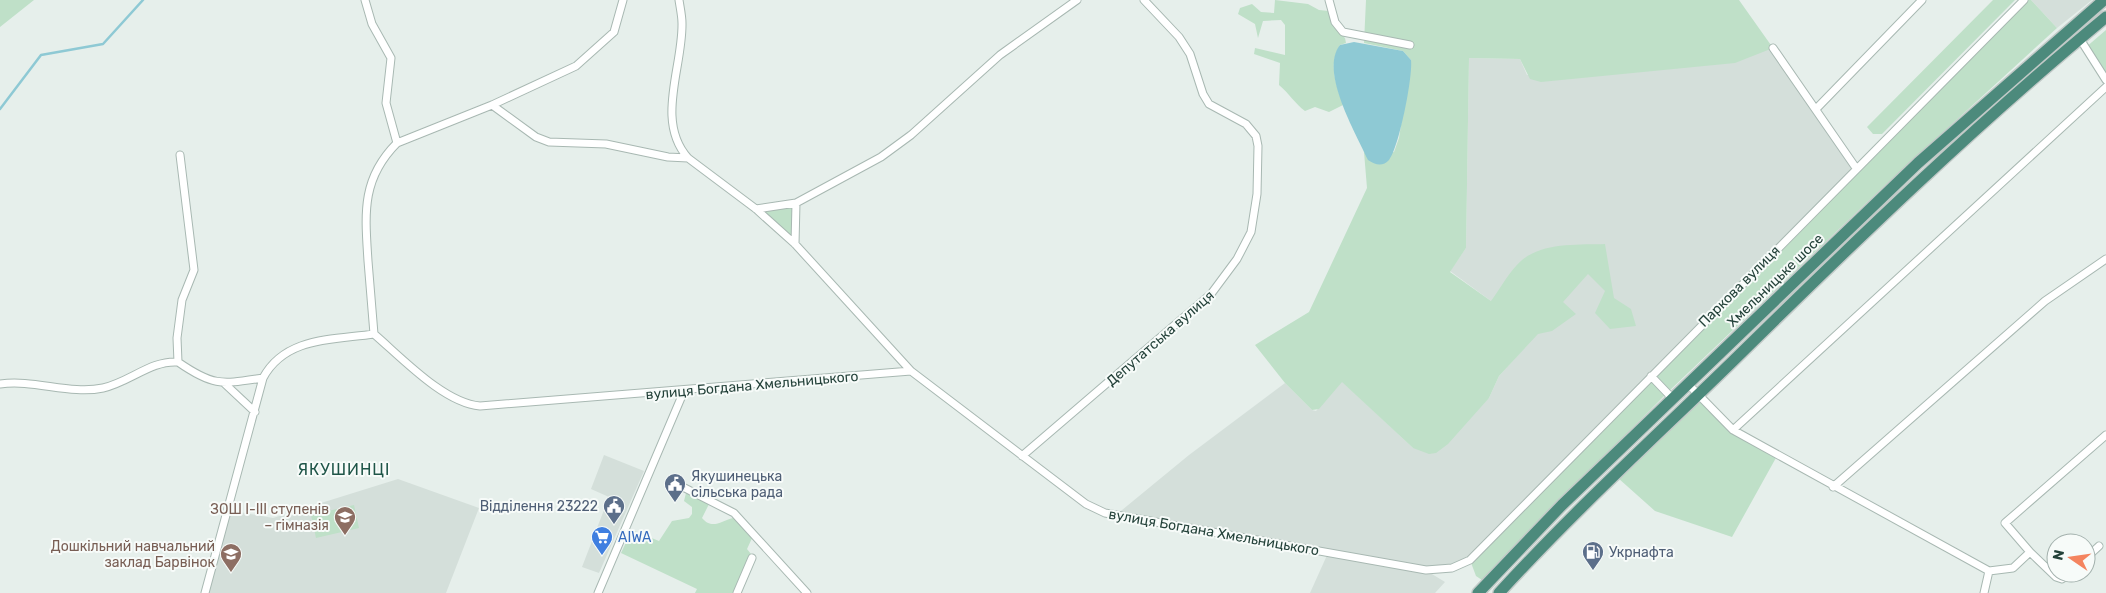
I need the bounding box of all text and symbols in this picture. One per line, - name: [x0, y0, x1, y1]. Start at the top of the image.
- street label: Хмельницьке шосе: [1724, 230, 1827, 331]
- street label: Паркова вулиця: [1695, 242, 1784, 331]
- street label: Депутатська вулиця: [1103, 287, 1218, 390]
- street label: вулиця Богдана Хмельницького: [645, 368, 859, 403]
- district label: ЯКУШИНЦІ: [298, 460, 390, 479]
- place label: Якушинецька сільська рада: [691, 468, 783, 501]
- public building icon: Якушинецька сільська рада: [663, 472, 687, 503]
- public building icon: Відділення 23222: [602, 494, 626, 525]
- place label: Відділення 23222: [480, 498, 598, 515]
- place label: ЗОШ І-ІІІ ступенів – гімназія: [210, 501, 329, 534]
- school or university icon: ЗОШ І-ІІІ ступенів – гімназія: [333, 505, 357, 536]
- street label: вулиця Богдана Хмельницького: [1107, 506, 1320, 559]
- supermarket icon: AIWA: [590, 525, 614, 556]
- place label: AIWA: [618, 529, 652, 546]
- north arrow: [2046, 533, 2096, 583]
- place label: Дошкільний навчальний заклад Барвінок: [51, 538, 215, 571]
- fuel station icon: Укрнафта: [1581, 540, 1605, 571]
- school or university icon: Дошкільний навчальний заклад Барвінок: [219, 542, 243, 573]
- place label: Укрнафта: [1609, 544, 1674, 561]
- text: N: [2049, 548, 2068, 562]

